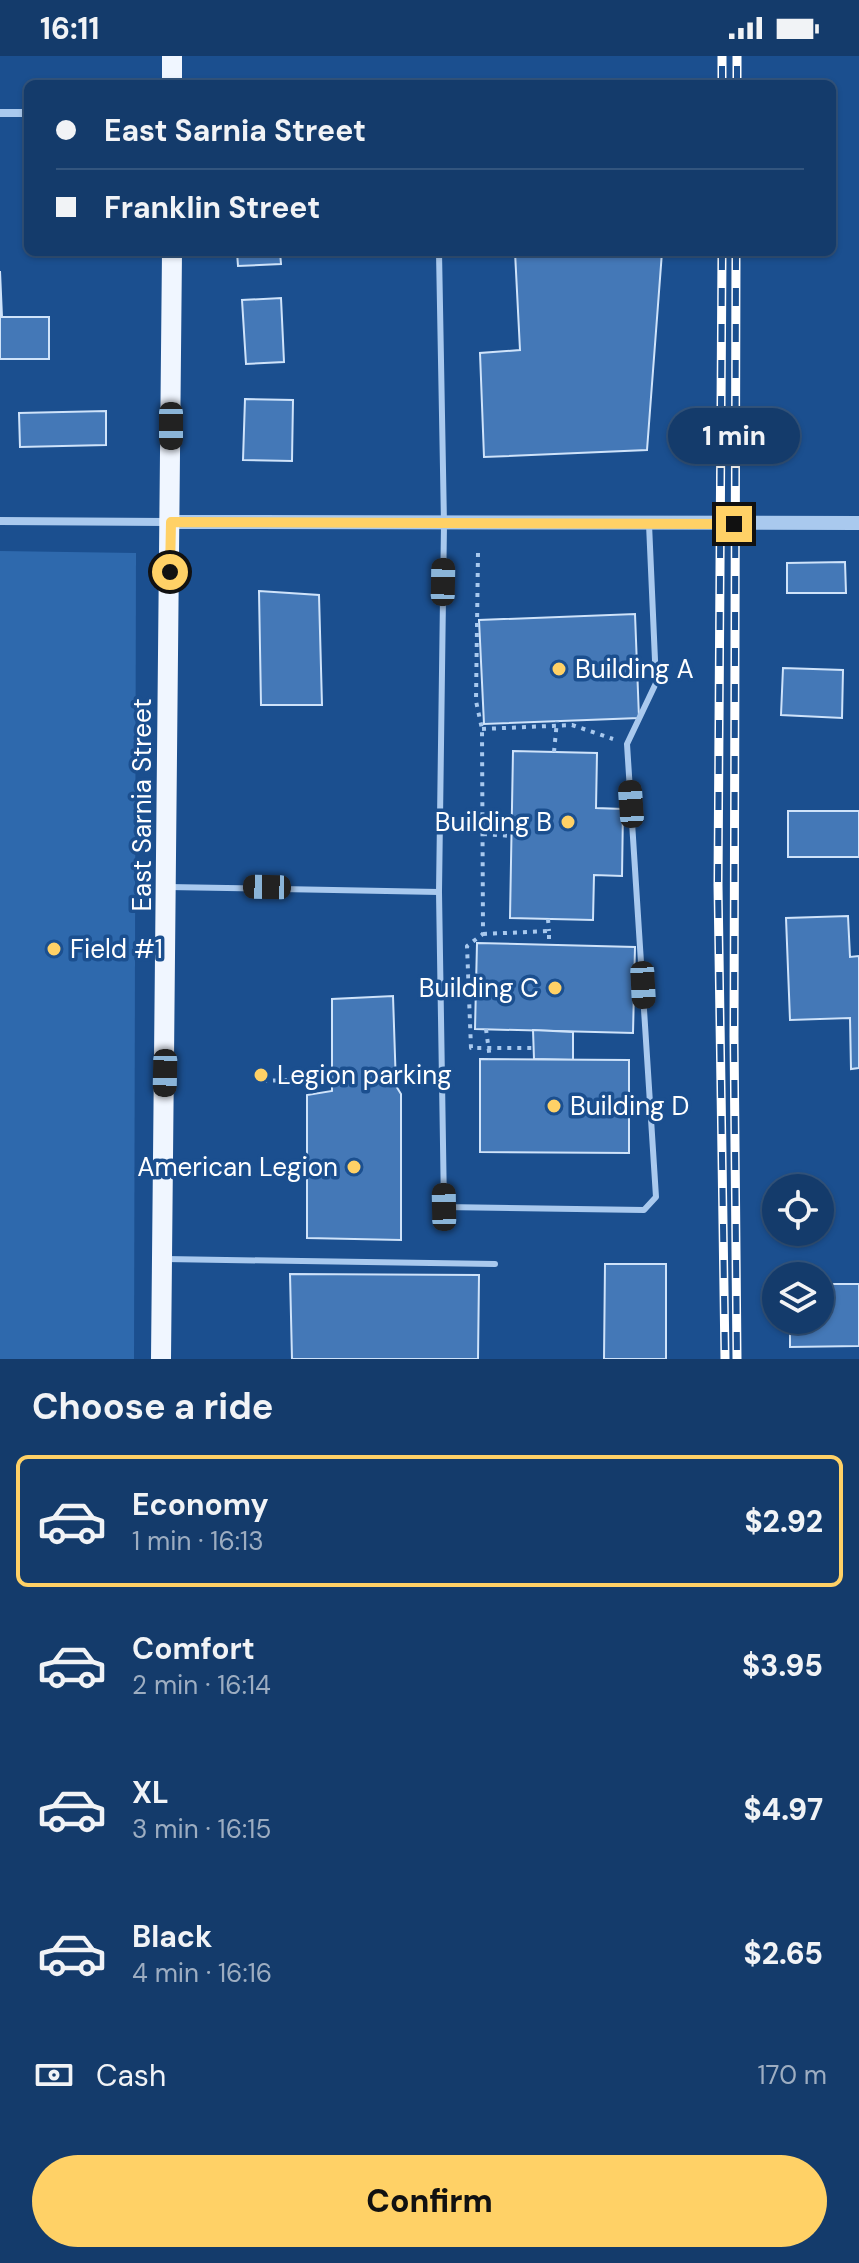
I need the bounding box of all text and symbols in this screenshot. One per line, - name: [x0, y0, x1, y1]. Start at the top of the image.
- text: 16:11: [40, 9, 99, 48]
- text: East Sarnia Street: [104, 111, 366, 150]
- text: Franklin Street: [104, 188, 320, 227]
- car: [159, 402, 183, 450]
- callout: 1 min: [668, 408, 800, 464]
- text: 1 min: [702, 419, 766, 453]
- route end: [716, 506, 752, 542]
- route start: [152, 554, 188, 590]
- car: [431, 558, 455, 606]
- place label: Building A: [575, 652, 694, 686]
- marker: Building A: [550, 660, 568, 678]
- street label: East Sarnia Street: [125, 698, 159, 912]
- car: [617, 779, 645, 829]
- place label: Building B: [435, 805, 552, 839]
- marker: Building B: [559, 813, 577, 831]
- car: [243, 875, 291, 899]
- place label: Field #1: [70, 932, 163, 966]
- marker: Field #1: [45, 940, 63, 958]
- car: [630, 960, 656, 1010]
- place label: Building C: [419, 971, 539, 1005]
- marker: Building C: [546, 979, 564, 997]
- car: [153, 1049, 177, 1097]
- place label: Legion parking: [277, 1058, 452, 1092]
- marker: Legion parking: [252, 1066, 270, 1084]
- place label: Building D: [570, 1089, 689, 1123]
- marker: Building D: [545, 1097, 563, 1115]
- place label: American Legion: [137, 1150, 338, 1184]
- marker: American Legion: [345, 1158, 363, 1176]
- map controls: [762, 1174, 834, 1334]
- button: locate: [762, 1174, 834, 1246]
- car: [432, 1183, 456, 1231]
- button: layers: [762, 1262, 834, 1334]
- text: Choose a ride: [32, 1383, 273, 1430]
- icon: car: [36, 1485, 108, 1557]
- text: Economy: [132, 1485, 269, 1524]
- text: $2.92: [744, 1502, 823, 1541]
- text: 1 min · 16:13: [132, 1524, 264, 1558]
- icon: car: [36, 1629, 108, 1701]
- text: Comfort: [132, 1629, 255, 1668]
- text: $3.95: [742, 1646, 823, 1685]
- text: 2 min · 16:14: [132, 1668, 271, 1702]
- icon: car: [36, 1773, 108, 1845]
- text: XL: [132, 1773, 169, 1812]
- text: $4.97: [743, 1790, 823, 1829]
- text: 3 min · 16:15: [132, 1812, 271, 1846]
- icon: car: [36, 1917, 108, 1989]
- text: Black: [132, 1917, 212, 1956]
- text: $2.65: [744, 1934, 823, 1973]
- text: 4 min · 16:16: [132, 1956, 272, 1990]
- icon: cash: [32, 2053, 76, 2097]
- text: Cash: [96, 2056, 166, 2095]
- text: 170 m: [758, 2058, 827, 2092]
- button: Confirm: [32, 2155, 827, 2247]

